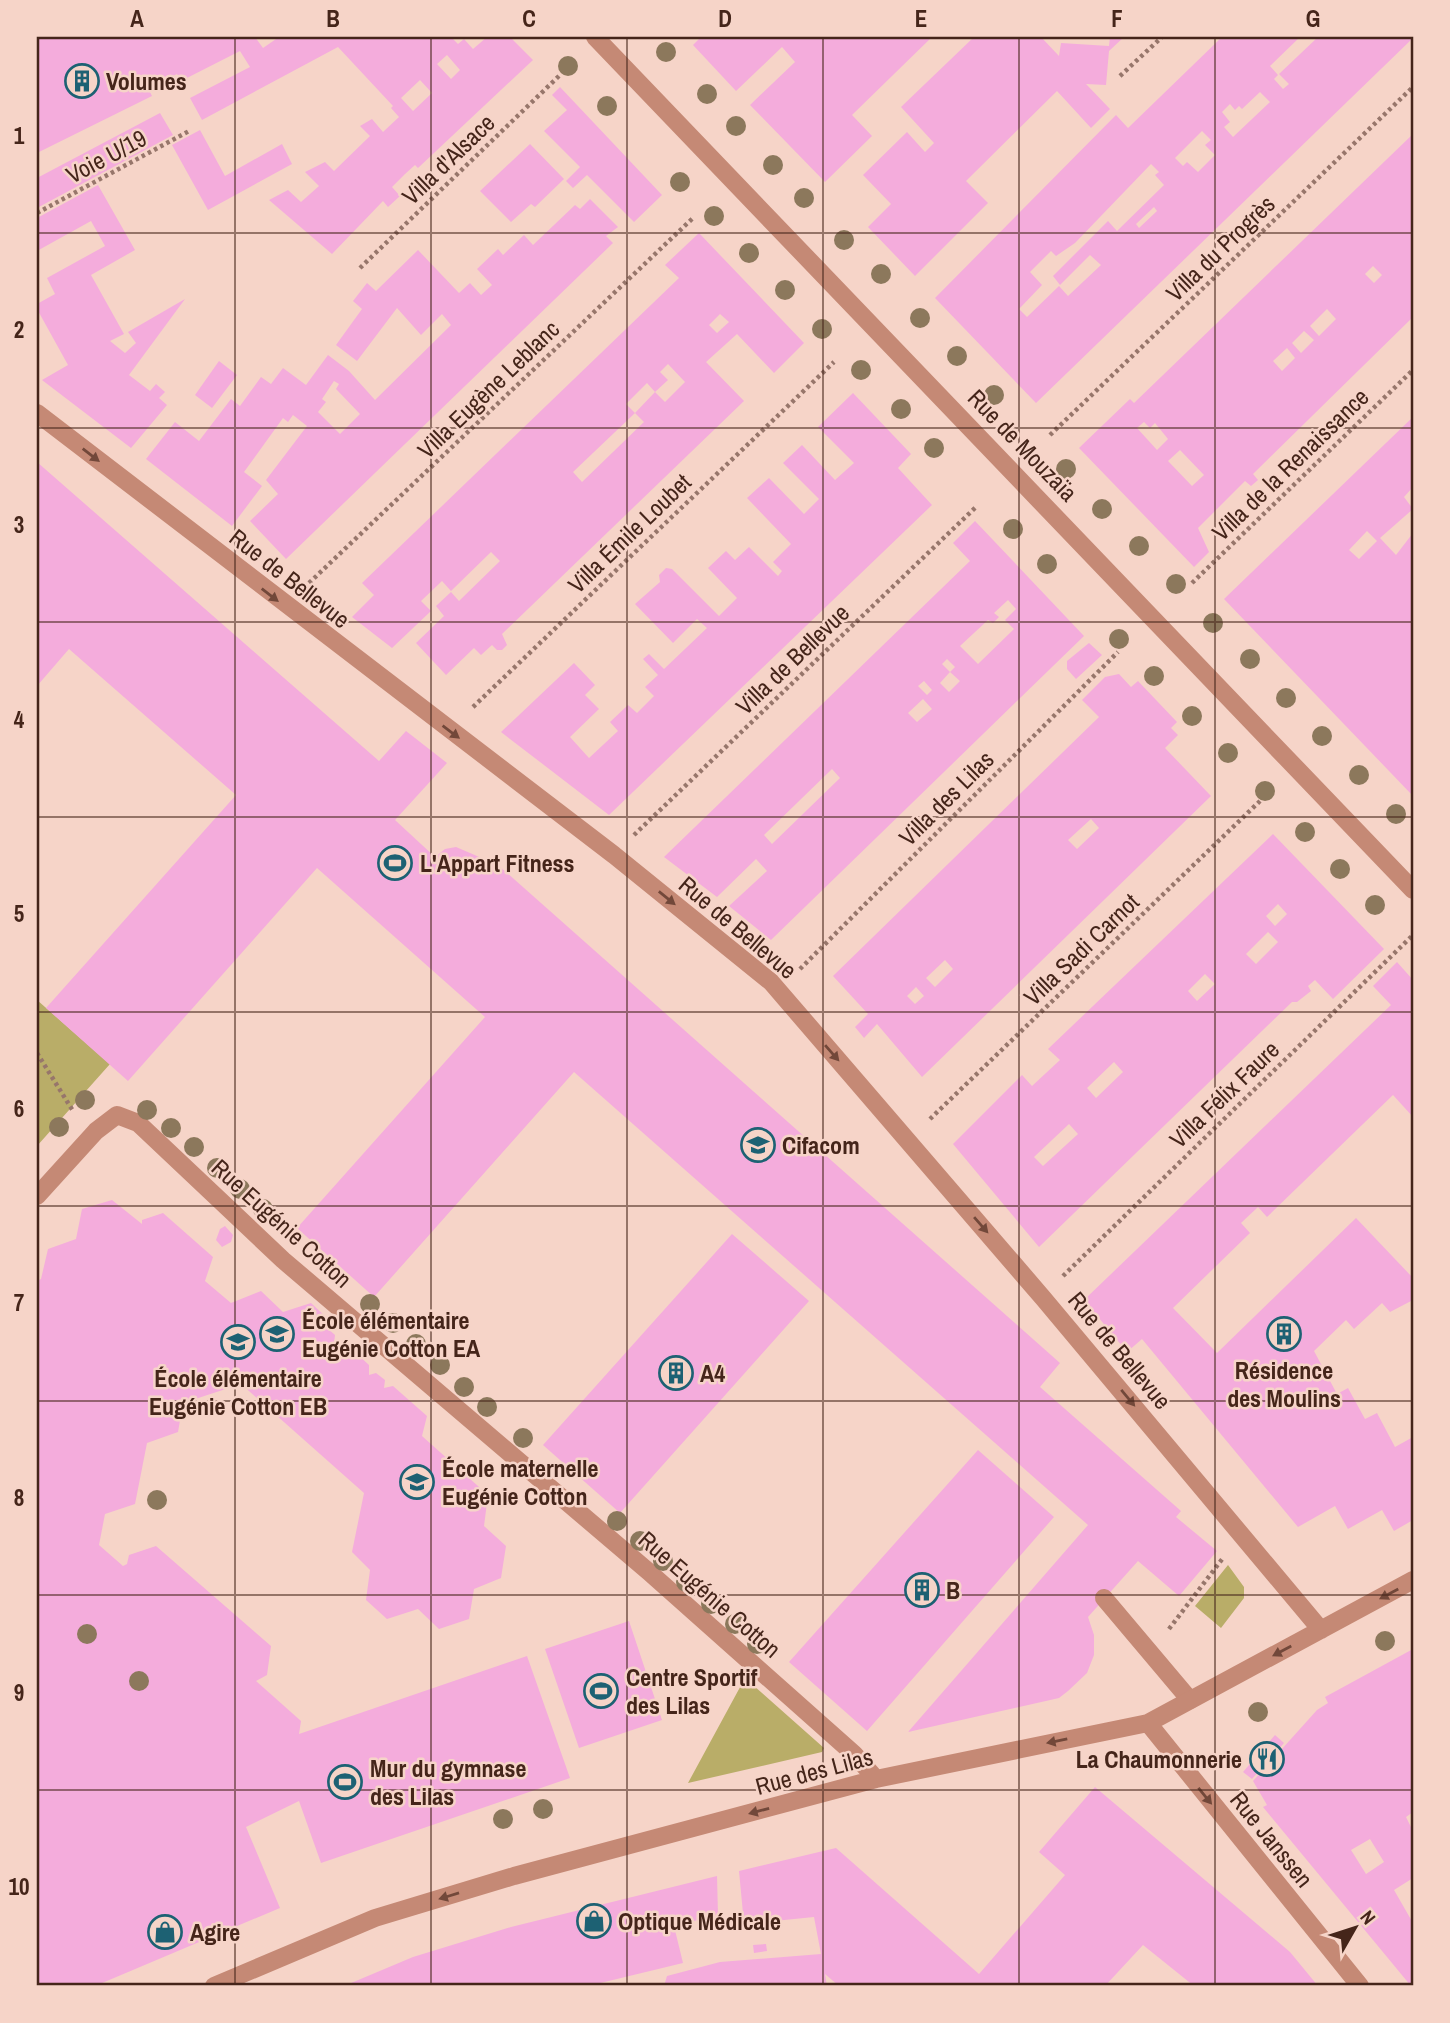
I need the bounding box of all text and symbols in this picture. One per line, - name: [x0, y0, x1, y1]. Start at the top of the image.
- text: A: [130, 3, 144, 34]
- text: B: [326, 3, 340, 34]
- text: C: [522, 3, 536, 34]
- text: D: [718, 3, 732, 34]
- text: E: [915, 3, 927, 34]
- text: F: [1111, 3, 1123, 34]
- text: G: [1306, 3, 1320, 34]
- building icon: Volumes: [63, 62, 101, 100]
- place label: Volumes: [106, 65, 187, 97]
- street label: Villa d'Alsace: [395, 107, 501, 211]
- text: 1: [14, 120, 25, 151]
- street label: Voie U/19: [60, 122, 152, 190]
- street label: Villa du Progrès: [1159, 188, 1281, 308]
- street label: Villa Eugène Leblanc: [410, 313, 566, 465]
- text: 2: [14, 314, 24, 345]
- street label: Villa de la Renaissance: [1205, 381, 1375, 547]
- street label: Rue de Mouzaïa: [961, 382, 1085, 508]
- one-way arrow: [81, 448, 99, 463]
- street label: Villa Émile Loubet: [561, 466, 698, 600]
- text: 3: [14, 509, 24, 540]
- street label: Rue de Bellevue: [223, 521, 357, 635]
- one-way arrow: [261, 587, 279, 602]
- street label: Villa de Bellevue: [728, 597, 856, 721]
- text: 4: [14, 704, 25, 735]
- one-way arrow: [442, 725, 460, 740]
- street label: Villa des Lilas: [891, 743, 1001, 853]
- sports icon: L'Appart Fitness: [376, 844, 414, 882]
- place label: L'Appart Fitness: [420, 847, 575, 879]
- street label: Rue de Bellevue: [672, 868, 804, 986]
- street label: Villa Sadi Carnot: [1016, 886, 1146, 1012]
- one-way arrow: [658, 890, 675, 905]
- text: 5: [14, 898, 24, 929]
- street label: Villa Félix Faure: [1162, 1034, 1286, 1154]
- one-way arrow: [824, 1044, 840, 1062]
- text: 6: [14, 1093, 24, 1124]
- school or university icon: Cifacom: [739, 1126, 777, 1164]
- place label: Cifacom: [782, 1129, 860, 1161]
- street label: Rue Eugénie Cotton: [205, 1151, 359, 1295]
- one-way arrow: [973, 1217, 988, 1234]
- street label: Rue de Bellevue: [1061, 1284, 1179, 1416]
- text: 7: [14, 1287, 24, 1318]
- place label: École élémentaire Eugénie Cotton EA: [302, 1304, 481, 1364]
- school or university icon: École élémentaire Eugénie Cotton EA: [258, 1315, 296, 1353]
- building icon: Résidence des Moulins: [1265, 1315, 1303, 1353]
- school or university icon: École élémentaire Eugénie Cotton EB: [219, 1323, 257, 1361]
- building icon: A4: [657, 1354, 695, 1392]
- place label: Résidence des Moulins: [1227, 1354, 1341, 1414]
- place label: A4: [700, 1357, 725, 1389]
- place label: École élémentaire Eugénie Cotton EB: [149, 1362, 327, 1422]
- one-way arrow: [1120, 1390, 1135, 1407]
- place label: École maternelle Eugénie Cotton: [442, 1452, 598, 1512]
- school or university icon: École maternelle Eugénie Cotton: [398, 1463, 436, 1501]
- text: 8: [14, 1482, 24, 1513]
- street label: Rue Eugénie Cotton: [632, 1523, 788, 1665]
- building icon: B: [903, 1571, 941, 1609]
- place label: B: [946, 1574, 960, 1606]
- one-way arrow: [1379, 1588, 1398, 1600]
- one-way arrow: [1272, 1645, 1292, 1656]
- place label: Centre Sportif des Lilas: [626, 1661, 758, 1721]
- sports icon: Centre Sportif des Lilas: [582, 1672, 620, 1710]
- text: 9: [14, 1677, 24, 1708]
- one-way arrow: [1046, 1736, 1068, 1747]
- street label: Rue des Lilas: [752, 1740, 876, 1802]
- restaurant icon: La Chaumonnerie: [1248, 1740, 1286, 1778]
- place label: La Chaumonnerie: [1076, 1743, 1242, 1775]
- place label: Mur du gymnase des Lilas: [370, 1752, 526, 1812]
- sports icon: Mur du gymnase des Lilas: [326, 1763, 364, 1801]
- street label: Rue Janssen: [1223, 1784, 1321, 1894]
- one-way arrow: [1197, 1787, 1212, 1804]
- one-way arrow: [748, 1806, 770, 1817]
- text: 10: [9, 1871, 29, 1902]
- one-way arrow: [438, 1891, 459, 1901]
- north arrow: [1320, 1894, 1390, 1964]
- shop icon: Optique Médicale: [575, 1902, 613, 1940]
- place label: Optique Médicale: [618, 1905, 781, 1937]
- text: N: [1355, 1905, 1382, 1930]
- shop icon: Agire: [146, 1913, 184, 1951]
- place label: Agire: [190, 1916, 240, 1948]

